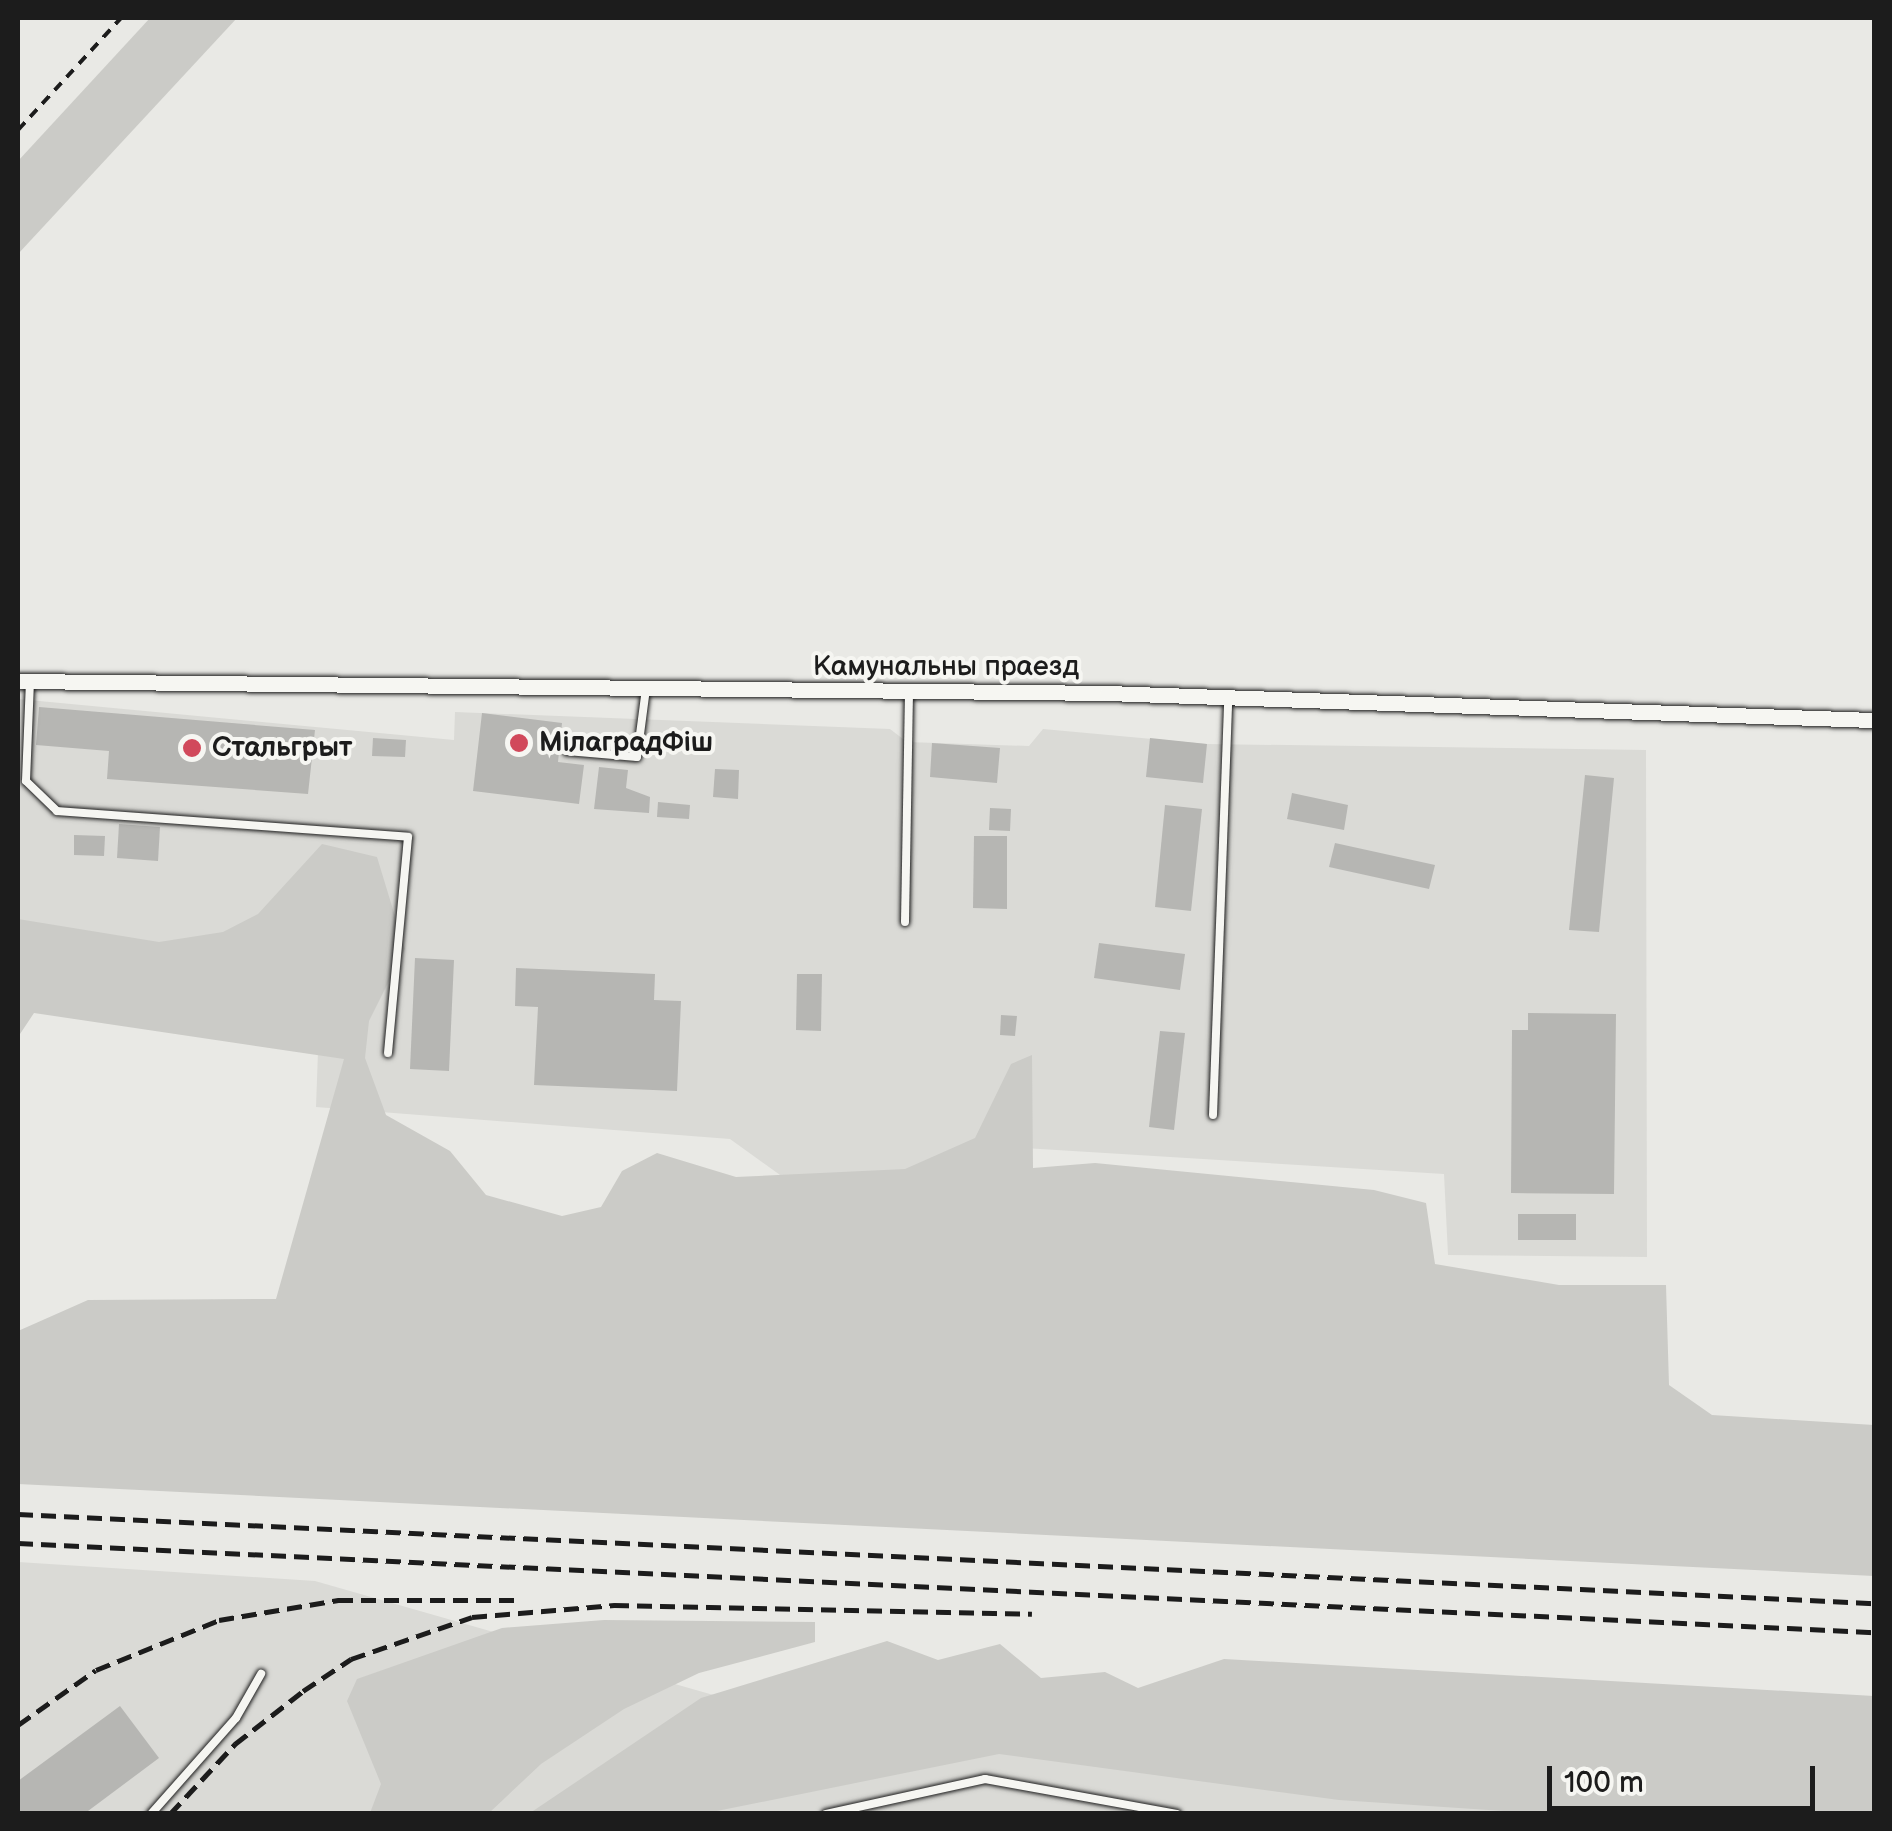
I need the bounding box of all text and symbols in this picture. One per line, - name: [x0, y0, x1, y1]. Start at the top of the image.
- street label: Камунальны праезд: [813, 650, 1079, 684]
- place label: МілаградФіш: [539, 726, 713, 760]
- place label: Стальгрыт: [212, 731, 352, 765]
- marker: МілаградФіш: [508, 732, 530, 754]
- marker: Стальгрыт: [181, 737, 203, 759]
- scale bar: [1552, 1746, 1820, 1808]
- text: 100 m: [1564, 1765, 1644, 1801]

